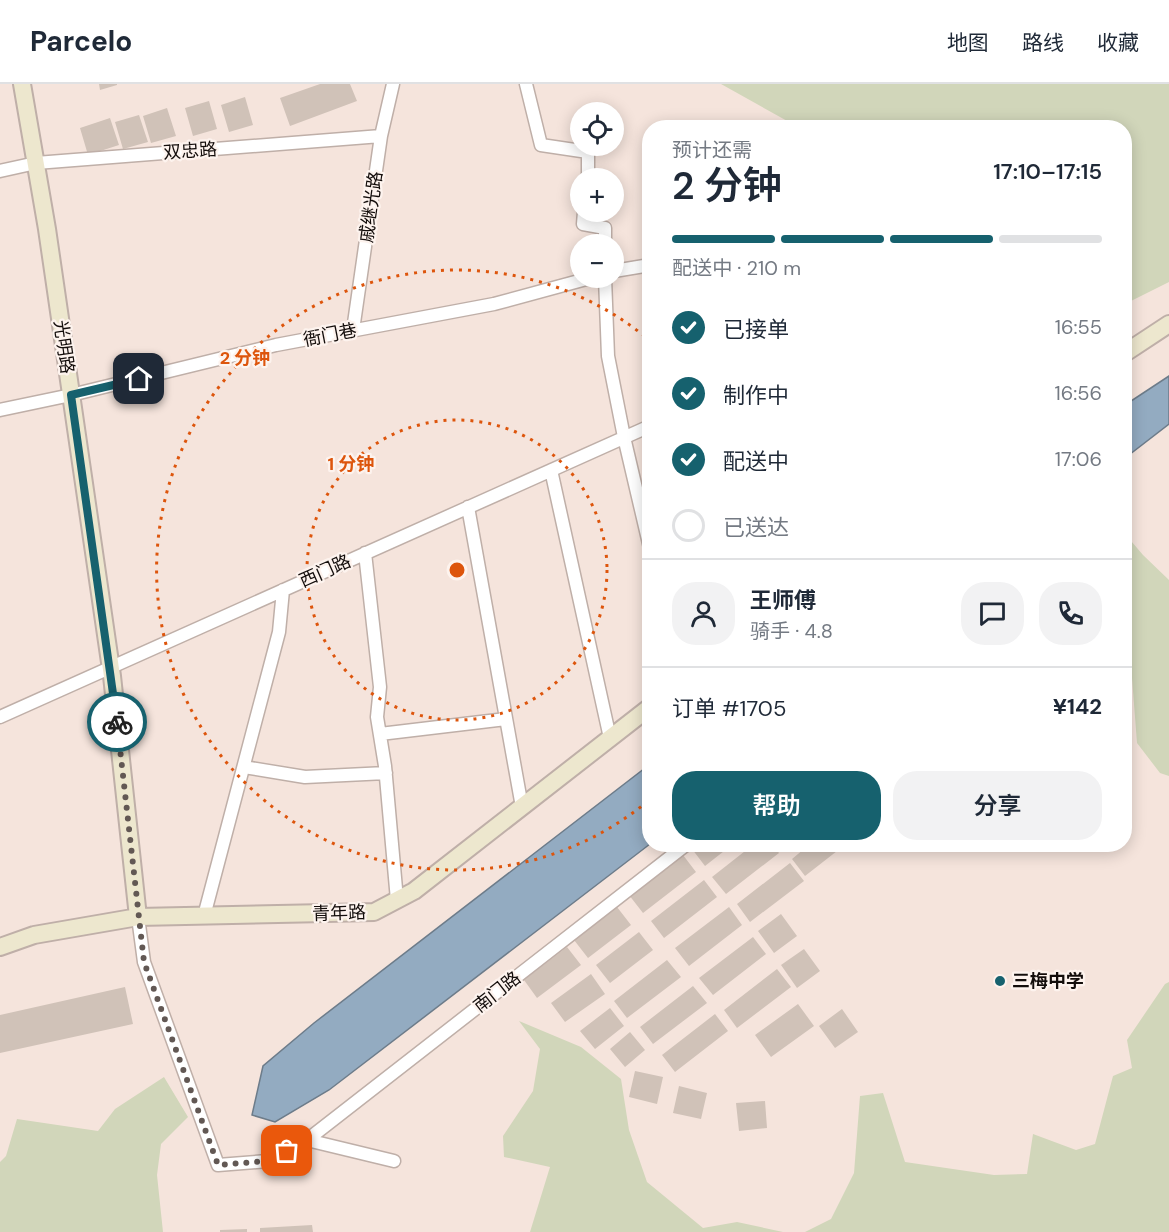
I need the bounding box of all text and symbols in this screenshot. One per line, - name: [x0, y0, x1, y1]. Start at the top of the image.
- text: Parcelo: [30, 23, 132, 60]
- text: 地图: [947, 29, 989, 57]
- text: 路线: [1022, 29, 1064, 57]
- text: 收藏: [1097, 29, 1139, 57]
- map controls: [570, 102, 624, 288]
- button: locate: [570, 102, 624, 156]
- street label: 双忠路: [162, 137, 218, 165]
- text: 预计还需: [672, 137, 752, 163]
- text: 17:10–17:15: [993, 157, 1102, 186]
- text: 2 分钟: [672, 160, 782, 211]
- button: +: [570, 168, 624, 222]
- street label: 戚继光路: [354, 170, 388, 244]
- button: −: [570, 234, 624, 288]
- text: 配送中 · 210 m: [672, 255, 801, 281]
- icon: check: [672, 311, 705, 344]
- text: 16:55: [1055, 314, 1102, 340]
- text: 已接单: [723, 315, 789, 344]
- street label: 衙门巷: [301, 318, 359, 352]
- street label: 光明路: [48, 319, 80, 375]
- text: 2 分钟: [220, 346, 270, 370]
- pin: [113, 353, 164, 404]
- icon: home: [122, 362, 155, 395]
- icon: check: [672, 377, 705, 410]
- text: 16:56: [1054, 380, 1102, 406]
- text: 制作中: [723, 381, 789, 410]
- icon: check: [672, 443, 705, 476]
- text: 17:06: [1055, 446, 1102, 472]
- text: 配送中: [723, 447, 789, 476]
- text: 1 分钟: [328, 452, 374, 476]
- text: 已送达: [723, 513, 789, 542]
- street label: 西门路: [295, 549, 355, 593]
- centre of rings: [447, 560, 467, 580]
- button: person: [672, 582, 735, 645]
- button: chat: [961, 582, 1024, 645]
- button: phone: [1039, 582, 1102, 645]
- text: 王师傅: [750, 586, 816, 615]
- text: 骑手 · 4.8: [750, 618, 833, 644]
- courier: [87, 692, 147, 752]
- text: ¥142: [1053, 692, 1102, 721]
- text: 订单 #1705: [672, 694, 786, 723]
- icon: bike: [101, 706, 134, 739]
- button: 帮助: [672, 771, 881, 840]
- button: 分享: [893, 771, 1102, 840]
- street label: 青年路: [312, 900, 366, 926]
- street label: 南门路: [468, 966, 526, 1018]
- place label: 三梅中学: [1012, 969, 1084, 993]
- marker: 三梅中学: [993, 974, 1007, 988]
- pin: [261, 1125, 312, 1176]
- icon: bag: [270, 1134, 303, 1167]

